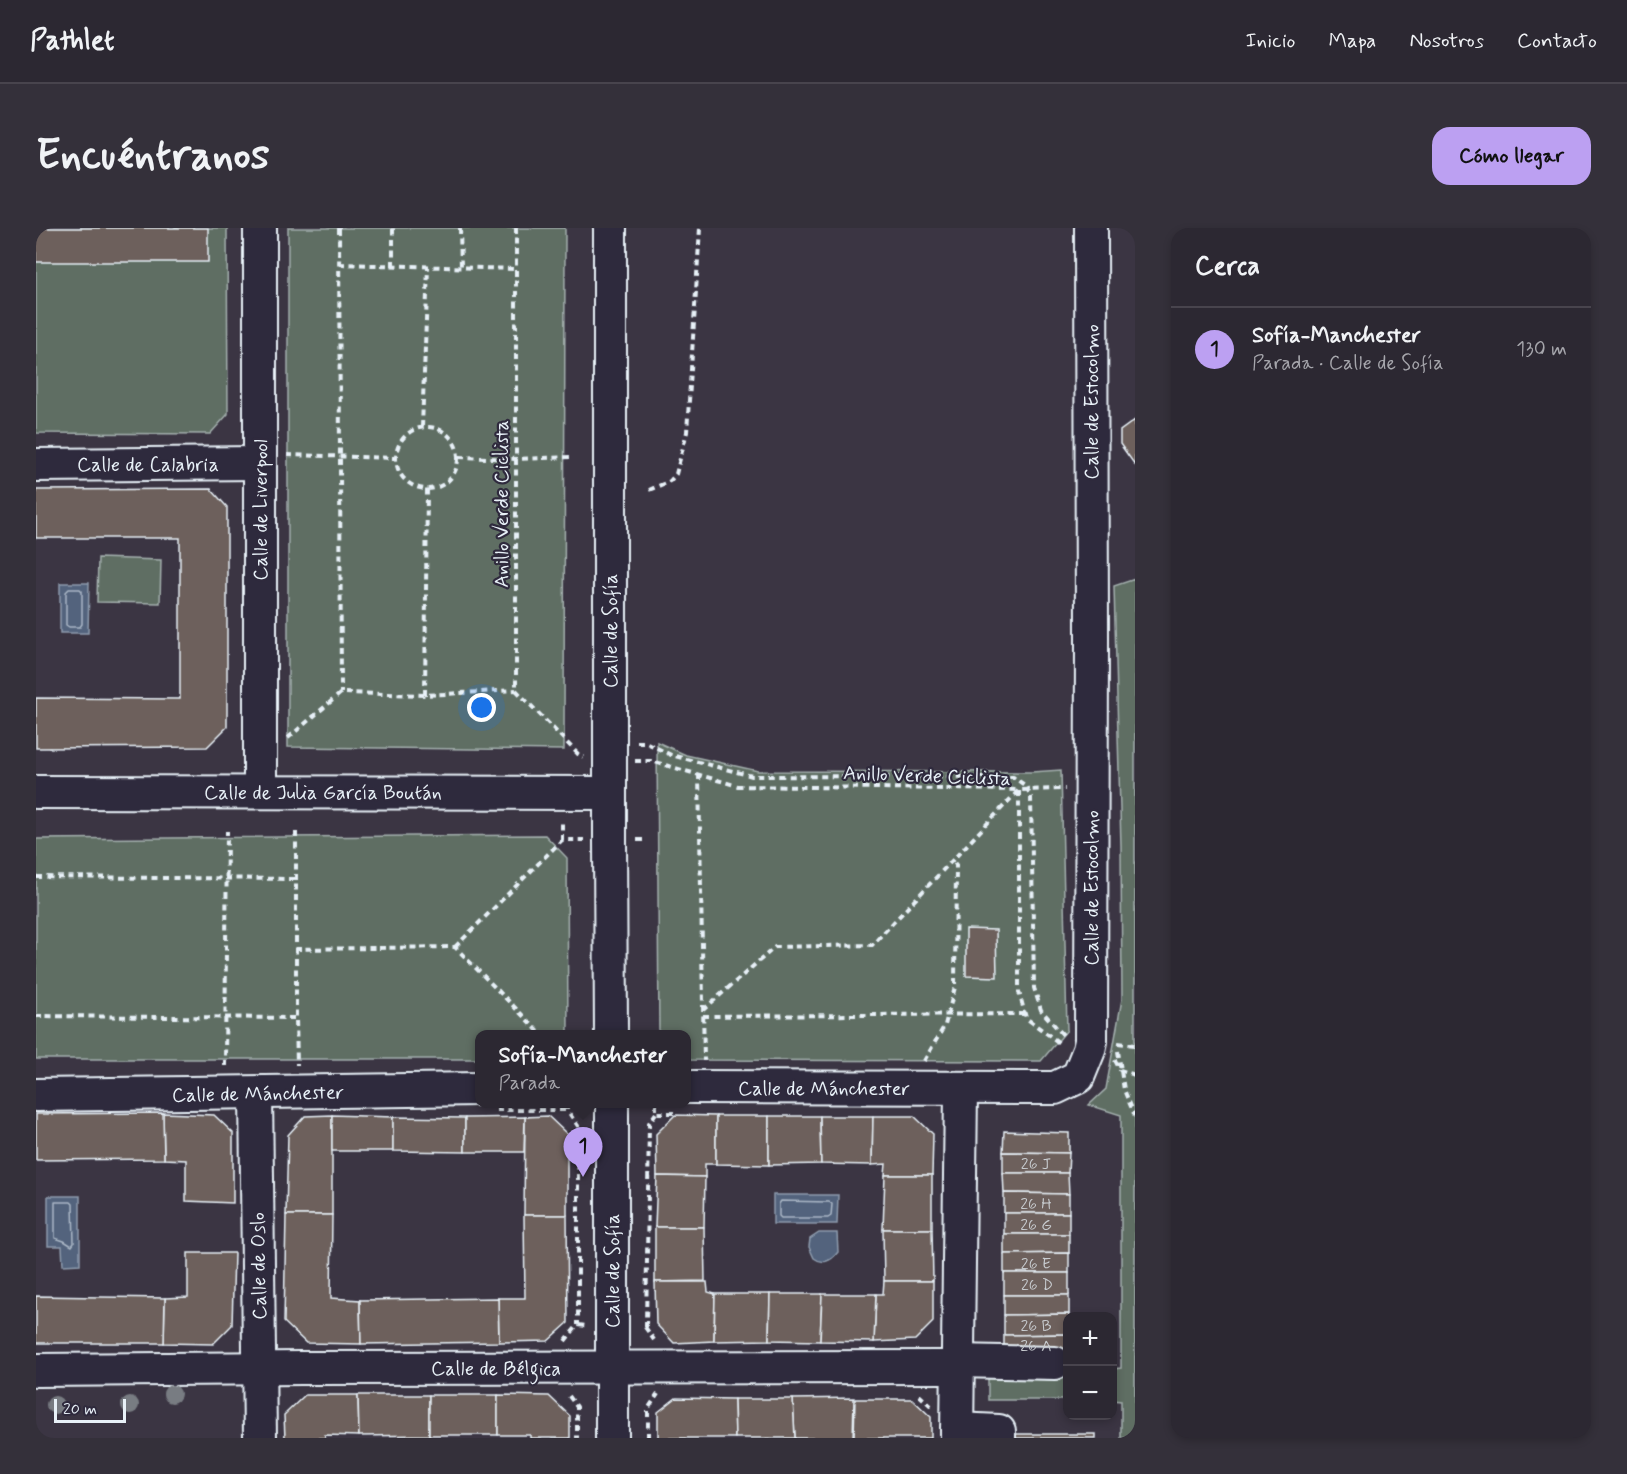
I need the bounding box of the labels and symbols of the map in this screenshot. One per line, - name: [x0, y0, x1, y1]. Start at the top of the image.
- street label: Calle de Estocolmo: [1079, 324, 1106, 480]
- street label: Anillo Verde Ciclista: [489, 420, 516, 588]
- street label: Calle de Liverpool: [248, 439, 275, 581]
- street label: Calle de Calabria: [77, 452, 219, 479]
- street label: Calle de Sofía: [598, 574, 625, 688]
- your location: [467, 693, 496, 722]
- street label: Anillo Verde Ciclista: [843, 760, 1011, 793]
- street label: Calle de Julia García Boután: [204, 780, 442, 807]
- street label: Calle de Estocolmo: [1079, 810, 1106, 966]
- street label: Calle de Mánchester: [738, 1076, 910, 1103]
- street label: Calle de Mánchester: [172, 1079, 344, 1109]
- pin: 1: [564, 1128, 602, 1177]
- house number: 26 J: [1021, 1154, 1051, 1175]
- house number: 26 H: [1020, 1194, 1052, 1215]
- street label: Calle de Oslo: [245, 1212, 274, 1320]
- street label: Calle de Sofía: [600, 1214, 627, 1328]
- house number: 26 G: [1020, 1215, 1052, 1236]
- house number: 26 E: [1021, 1254, 1051, 1275]
- house number: 26 D: [1021, 1275, 1053, 1296]
- house number: 26 B: [1020, 1316, 1052, 1337]
- house number: 26 A: [1020, 1336, 1052, 1357]
- street label: Calle de Bélgica: [431, 1356, 561, 1385]
- scale bar: [54, 1396, 126, 1424]

